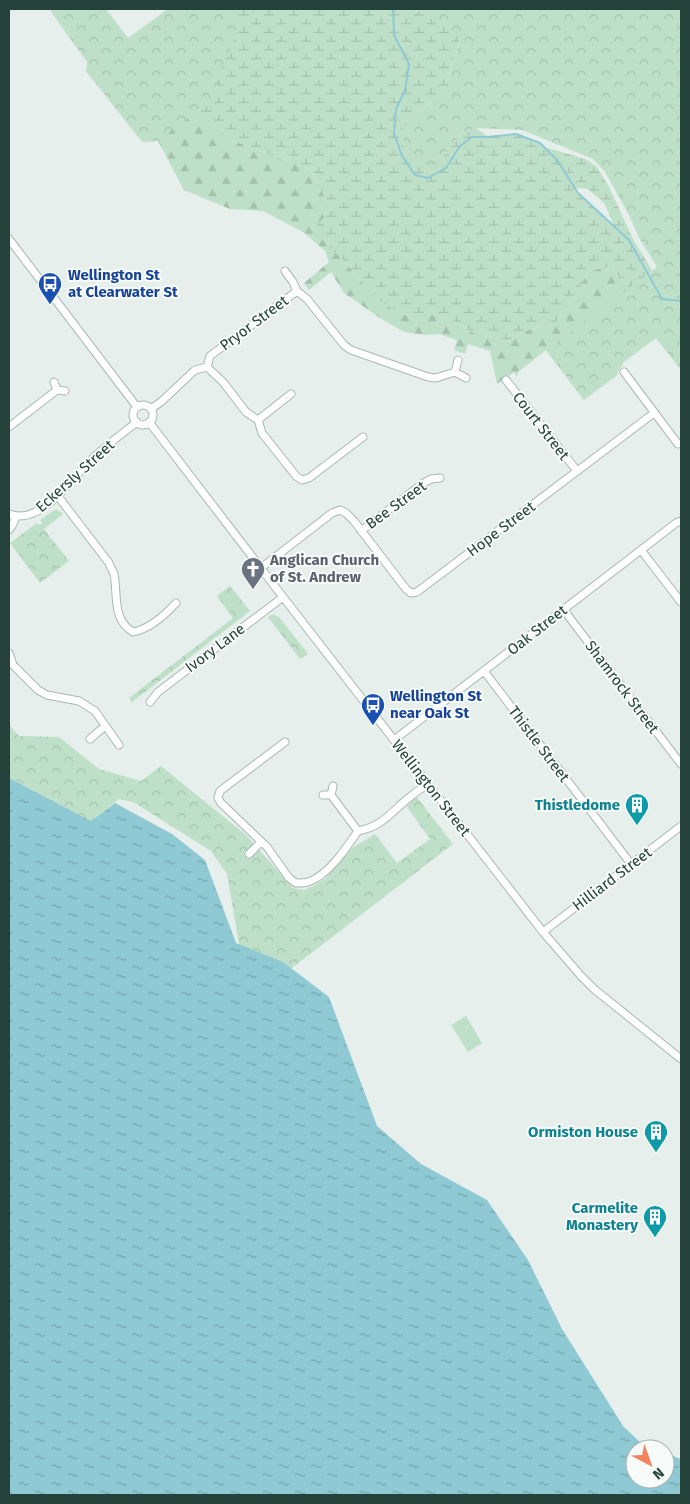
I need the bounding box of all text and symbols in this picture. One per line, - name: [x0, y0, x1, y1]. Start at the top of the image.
- place label: Wellington St at Clearwater St: [68, 266, 178, 301]
- bus stop icon: Wellington St at Clearwater St: [37, 271, 63, 305]
- street label: Pryor Street: [216, 291, 292, 354]
- street label: Court Street: [509, 388, 574, 464]
- street label: Eckersly Street: [32, 436, 118, 516]
- street label: Bee Street: [362, 477, 430, 533]
- street label: Hope Street: [463, 497, 539, 560]
- place label: Anglican Church of St. Andrew: [269, 551, 379, 586]
- church icon: Anglican Church of St. Andrew: [240, 556, 266, 590]
- street label: Oak Street: [504, 601, 571, 659]
- street label: Ivory Lane: [182, 620, 248, 676]
- street label: Shamrock Street: [581, 637, 663, 737]
- place label: Wellington St near Oak St: [390, 687, 482, 722]
- bus stop icon: Wellington St near Oak St: [360, 692, 386, 726]
- street label: Thistle Street: [505, 703, 574, 786]
- street label: Wellington Street: [388, 736, 475, 840]
- building icon: Thistledome: [624, 792, 650, 826]
- place label: Thistledome: [535, 796, 620, 814]
- street label: Hilliard Street: [569, 843, 656, 915]
- building icon: Ormiston House: [643, 1119, 669, 1153]
- place label: Ormiston House: [528, 1123, 638, 1141]
- place label: Carmelite Monastery: [566, 1199, 638, 1234]
- building icon: Carmelite Monastery: [642, 1204, 668, 1238]
- north arrow: [625, 1439, 675, 1489]
- text: N: [649, 1464, 667, 1483]

